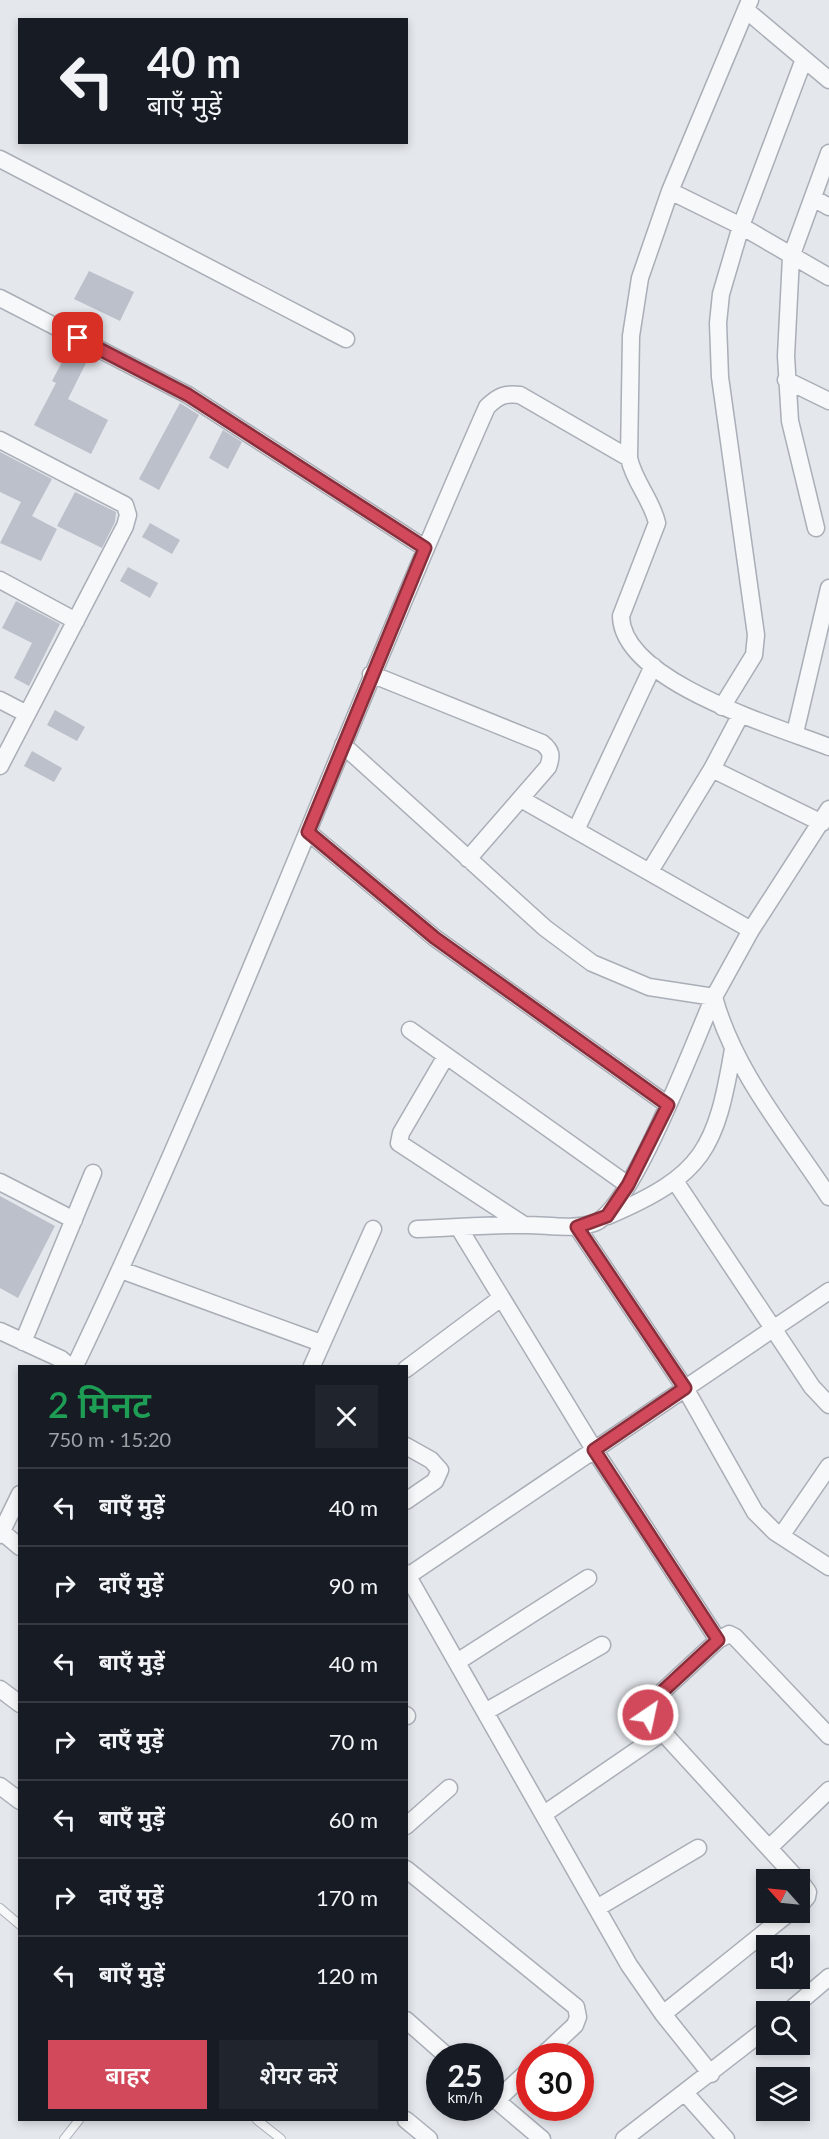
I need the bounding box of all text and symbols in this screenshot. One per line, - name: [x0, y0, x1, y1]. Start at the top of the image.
- text: 40 m: [147, 37, 241, 87]
- icon: left: [48, 42, 126, 120]
- text: बाएँ मुड़ें: [147, 88, 222, 121]
- pin: [52, 312, 103, 363]
- icon: arrive: [61, 321, 94, 354]
- text: 2 मिनट: [48, 1382, 151, 1426]
- button: close: [315, 1385, 378, 1448]
- text: 750 m · 15:20: [48, 1427, 171, 1451]
- icon: left: [48, 1491, 81, 1524]
- text: बाएँ मुड़ें: [99, 1492, 165, 1519]
- text: 40 m: [329, 1494, 378, 1521]
- icon: right: [48, 1569, 81, 1602]
- text: दाएँ मुड़ें: [99, 1570, 163, 1597]
- text: 90 m: [329, 1572, 378, 1599]
- icon: left: [48, 1647, 81, 1680]
- text: बाएँ मुड़ें: [99, 1648, 165, 1675]
- text: 40 m: [329, 1650, 378, 1677]
- position arrow: [616, 1683, 680, 1747]
- icon: right: [48, 1725, 81, 1758]
- text: दाएँ मुड़ें: [99, 1726, 163, 1753]
- text: 70 m: [329, 1728, 378, 1755]
- icon: left: [48, 1803, 81, 1836]
- text: बाएँ मुड़ें: [99, 1804, 165, 1831]
- text: 60 m: [329, 1806, 378, 1833]
- north arrow: [756, 1869, 810, 1923]
- map controls: [756, 1869, 810, 2121]
- icon: right: [48, 1881, 81, 1914]
- text: दाएँ मुड़ें: [99, 1882, 163, 1909]
- text: 170 m: [316, 1884, 378, 1911]
- button: sound: [756, 1935, 810, 1989]
- icon: left: [48, 1959, 81, 1992]
- text: बाएँ मुड़ें: [99, 1960, 165, 1987]
- text: 120 m: [316, 1962, 378, 1989]
- button: search: [756, 2001, 810, 2055]
- button: बाहर: [48, 2040, 207, 2109]
- button: शेयर करें: [219, 2040, 378, 2109]
- speed limit sign: 30: [516, 2043, 594, 2121]
- text: 25: [448, 2057, 482, 2093]
- button: layers: [756, 2067, 810, 2121]
- text: km/h: [447, 2088, 483, 2106]

